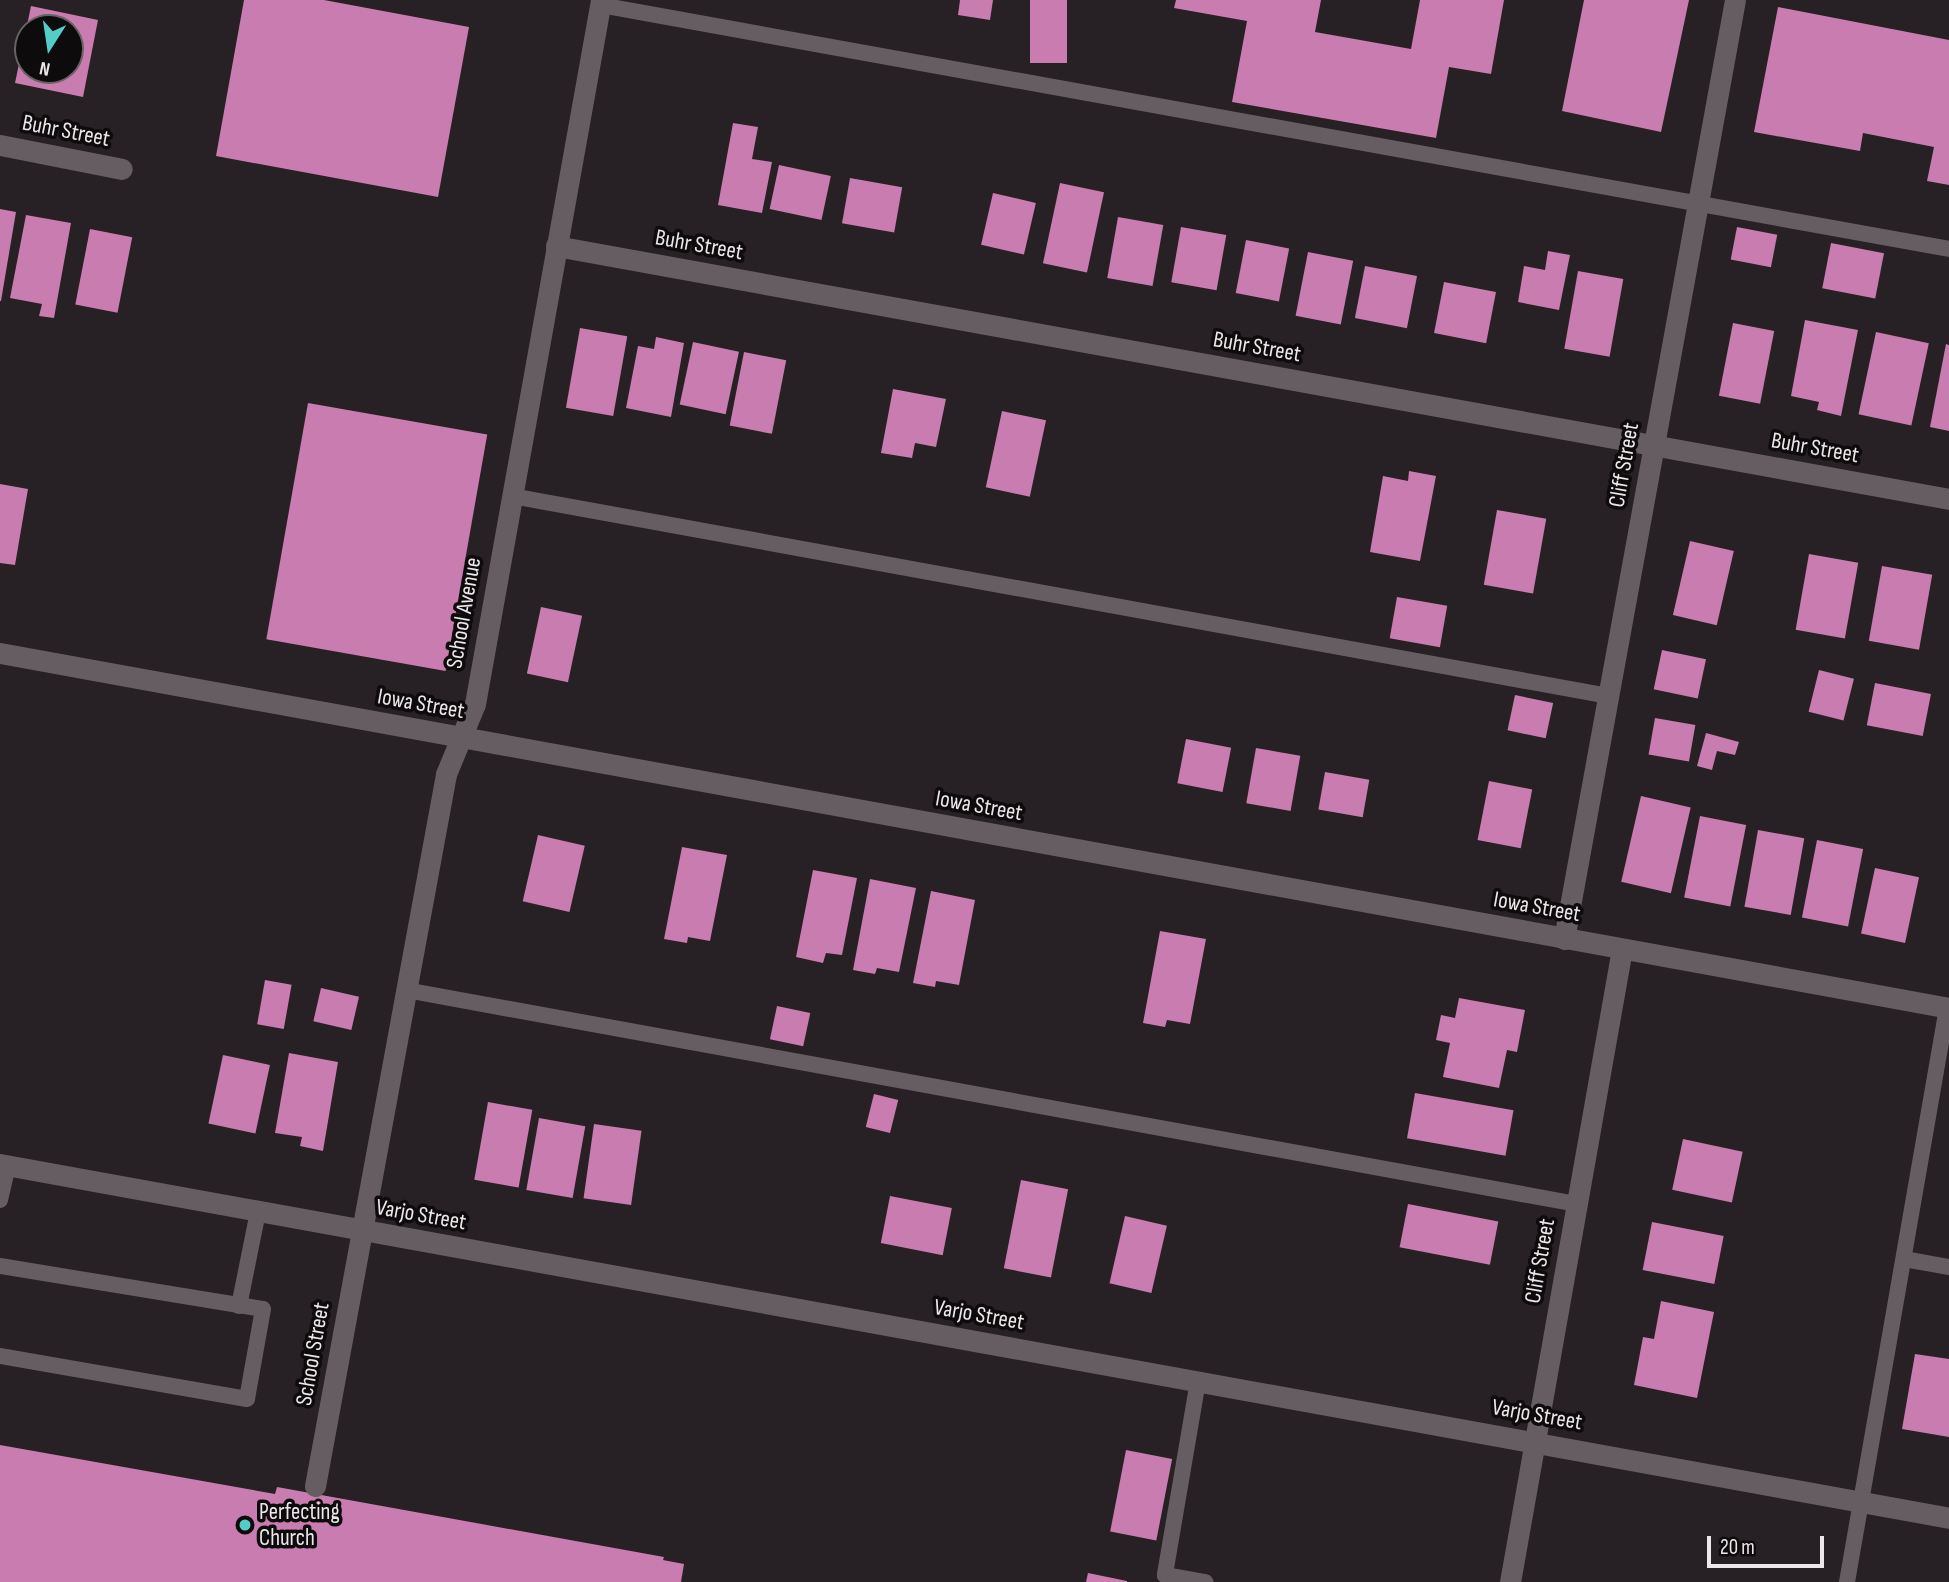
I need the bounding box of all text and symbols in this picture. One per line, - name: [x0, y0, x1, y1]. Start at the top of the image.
- north arrow: [14, 14, 84, 84]
- text: N: [38, 56, 52, 80]
- street label: Buhr Street: [20, 109, 112, 153]
- street label: Buhr Street: [653, 224, 745, 266]
- street label: Buhr Street: [1211, 326, 1303, 368]
- street label: Cliff Street: [1603, 420, 1645, 510]
- street label: Buhr Street: [1769, 427, 1861, 469]
- street label: School Avenue: [441, 555, 487, 671]
- street label: Iowa Street: [375, 683, 467, 725]
- street label: Iowa Street: [933, 785, 1025, 827]
- street label: Iowa Street: [1491, 886, 1583, 928]
- street label: Varjo Street: [374, 1194, 468, 1236]
- street label: Cliff Street: [1519, 1216, 1561, 1306]
- street label: Varjo Street: [932, 1294, 1026, 1336]
- street label: School Street: [290, 1300, 336, 1408]
- street label: Varjo Street: [1490, 1394, 1584, 1436]
- place label: Perfecting Church: [259, 1498, 340, 1552]
- marker: Perfecting Church: [237, 1517, 253, 1533]
- scale bar: [1711, 1522, 1828, 1566]
- text: 20 m: [1720, 1535, 1755, 1560]

